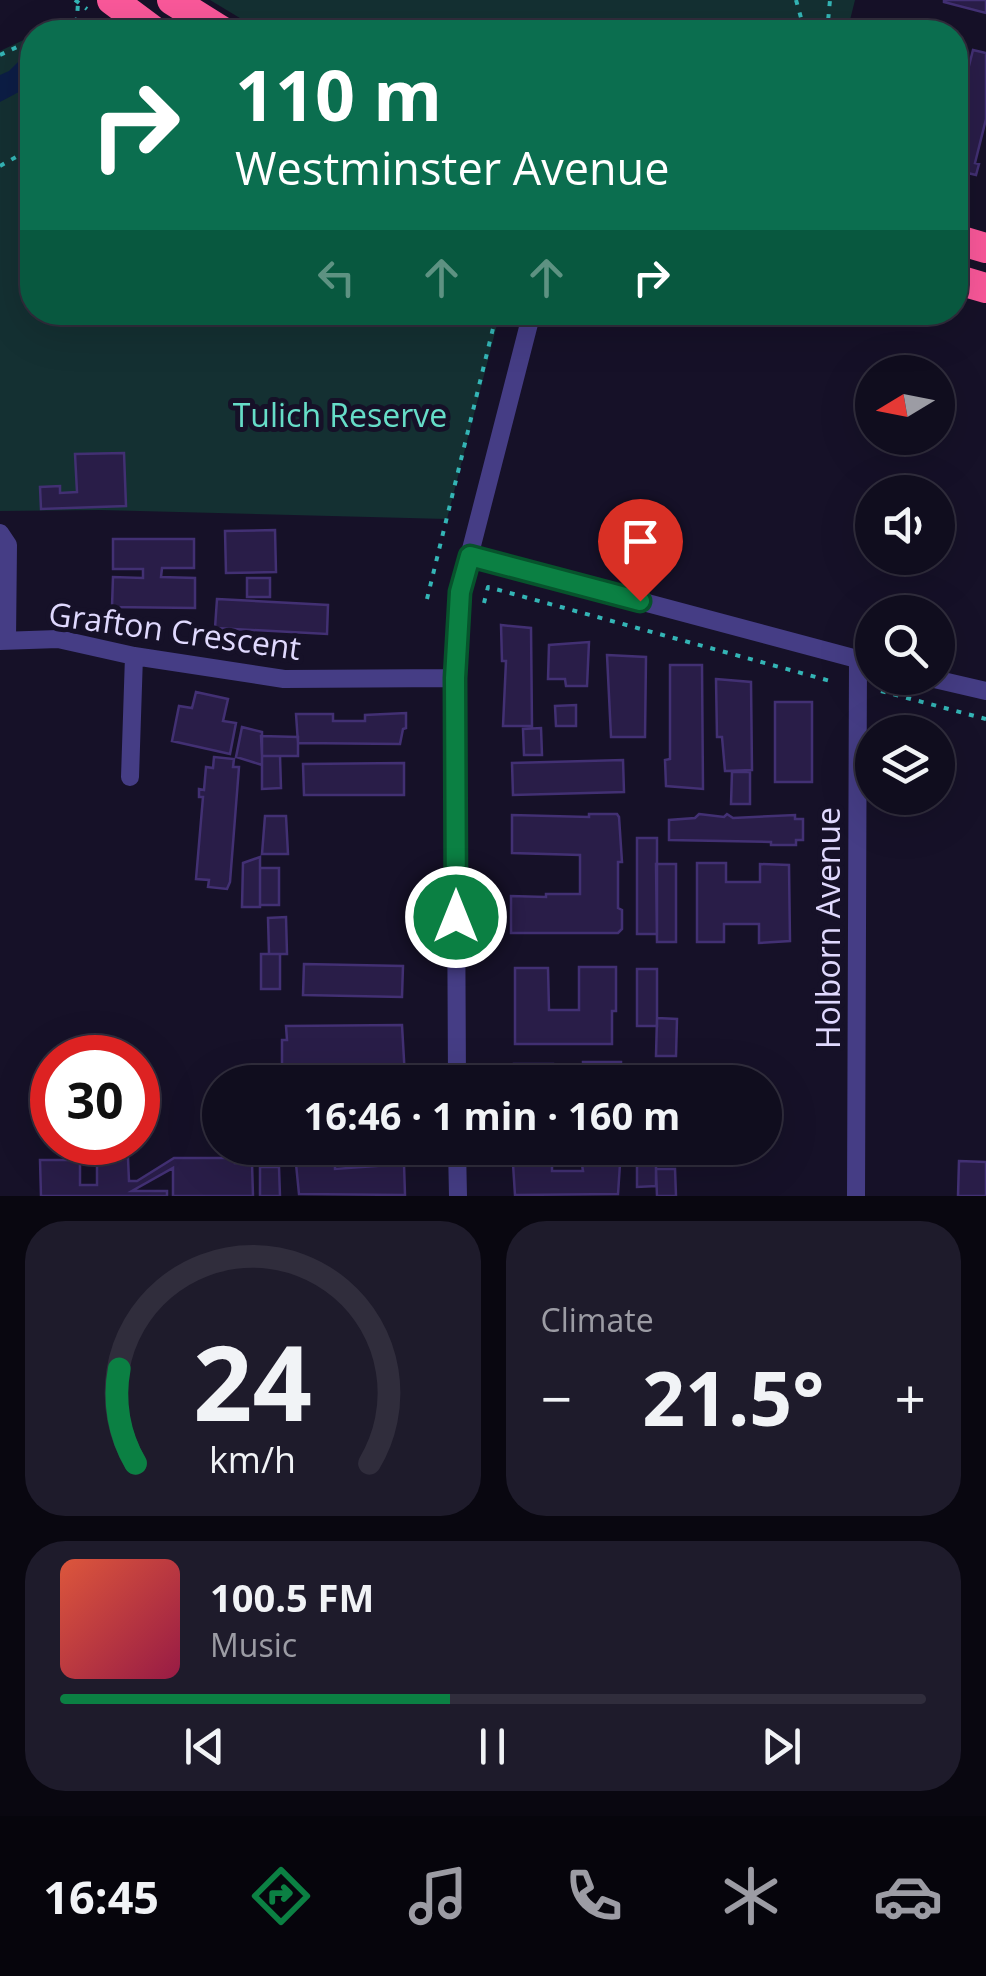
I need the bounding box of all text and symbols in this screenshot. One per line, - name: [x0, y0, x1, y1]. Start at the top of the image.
- text: 110 m: [235, 46, 442, 142]
- icon: right: [70, 60, 200, 190]
- text: Westminster Avenue: [235, 137, 669, 198]
- icon: left: [309, 250, 364, 305]
- icon: ahead: [414, 250, 469, 305]
- icon: ahead: [519, 250, 574, 305]
- icon: right: [624, 250, 679, 305]
- north arrow: [855, 355, 955, 455]
- map controls: [855, 355, 955, 815]
- park label: Tulich Reserve: [233, 393, 447, 436]
- button: sound: [855, 475, 955, 575]
- pin: [598, 499, 683, 602]
- icon: arrive: [613, 514, 668, 569]
- street label: Grafton Crescent: [46, 591, 304, 669]
- button: search: [855, 595, 955, 695]
- button: layers: [855, 715, 955, 815]
- street label: Holborn Avenue: [806, 807, 849, 1049]
- position arrow: [404, 865, 508, 969]
- speed limit sign: 30: [30, 1035, 160, 1165]
- text: 16:46 · 1 min · 160 m: [304, 1089, 680, 1141]
- text: Climate: [541, 1298, 654, 1341]
- text: 24: [193, 1310, 312, 1451]
- text: 21.5°: [642, 1346, 824, 1448]
- text: −: [541, 1360, 572, 1435]
- text: +: [895, 1360, 926, 1435]
- text: km/h: [209, 1435, 296, 1483]
- text: 100.5 FM: [210, 1571, 374, 1623]
- text: Music: [210, 1623, 297, 1666]
- icon: previous: [177, 1719, 232, 1774]
- icon: pause: [465, 1719, 520, 1774]
- icon: next: [754, 1719, 809, 1774]
- icon: directions: [246, 1861, 316, 1931]
- icon: music: [403, 1861, 473, 1931]
- icon: phone: [559, 1861, 629, 1931]
- icon: climate: [716, 1861, 786, 1931]
- icon: car: [873, 1861, 943, 1931]
- text: 16:45: [43, 1866, 159, 1927]

